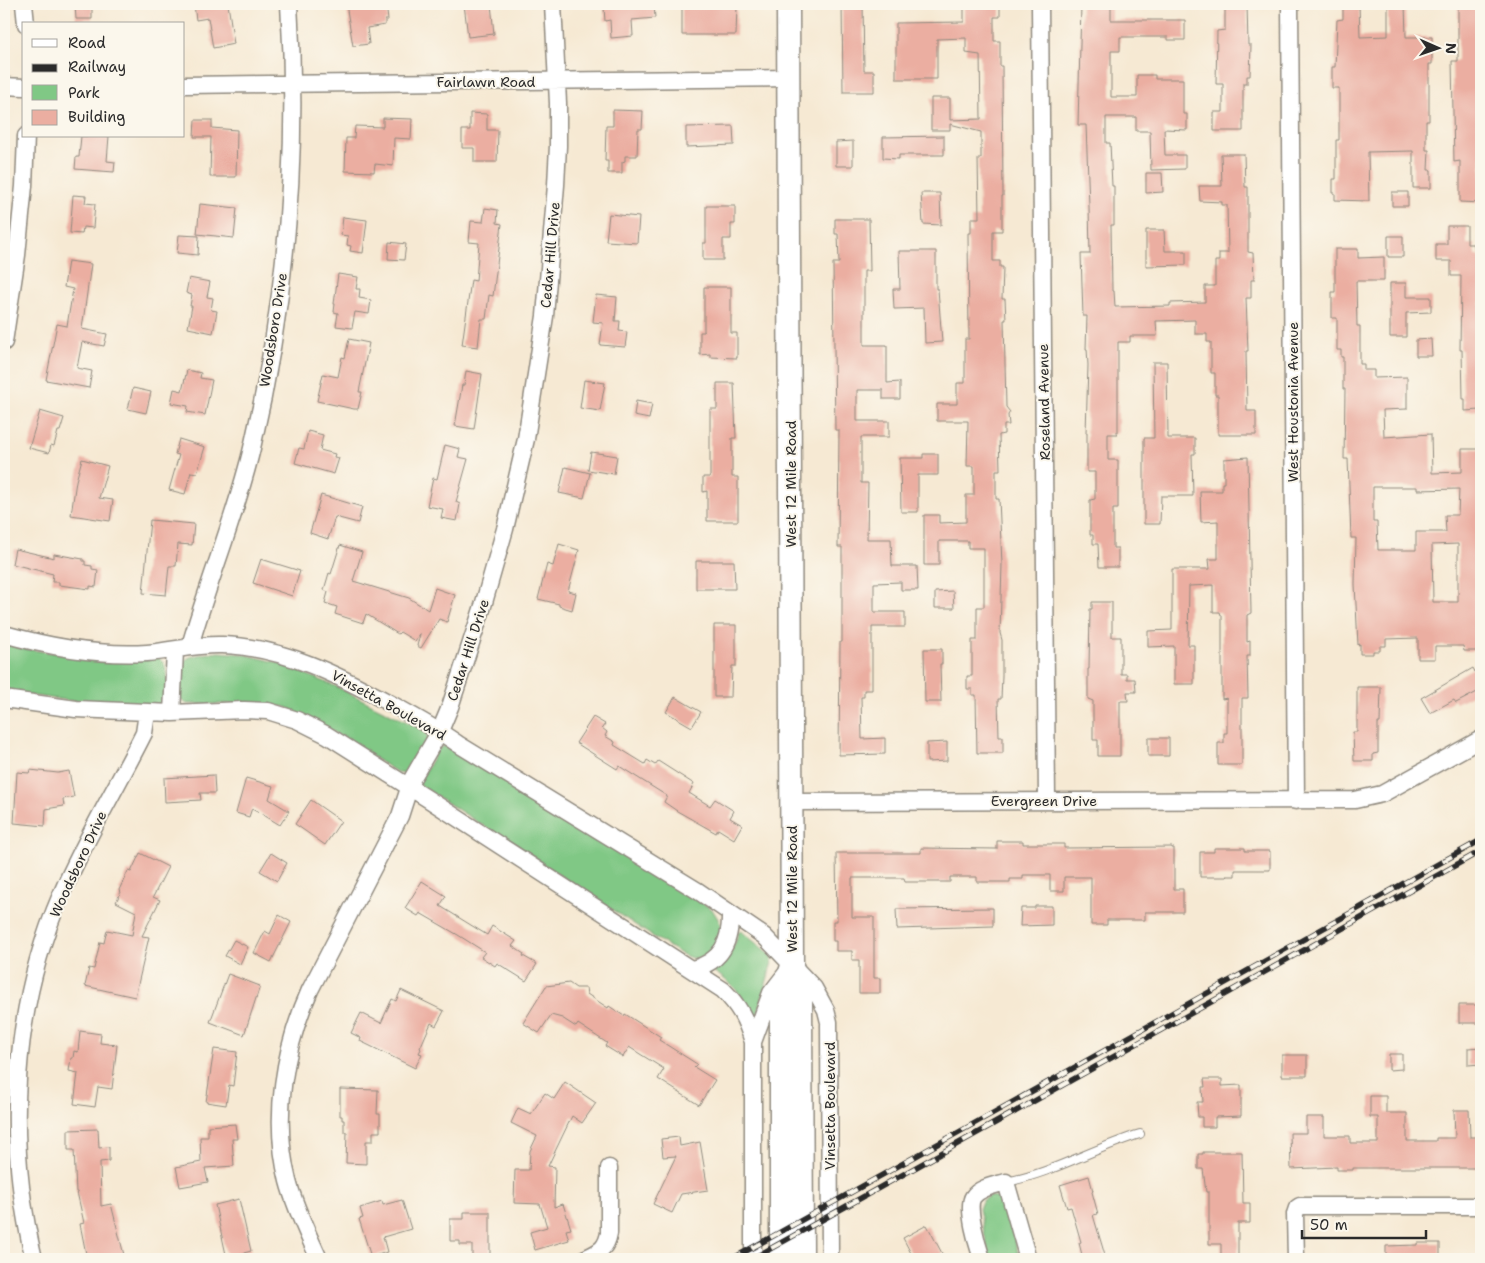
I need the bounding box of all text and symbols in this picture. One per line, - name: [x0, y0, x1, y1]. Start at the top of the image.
- legend: [22, 22, 185, 138]
- north arrow: [1412, 22, 1462, 72]
- text: Road: [68, 33, 106, 53]
- text: N: [1442, 43, 1460, 54]
- text: Railway: [68, 57, 126, 77]
- street label: Fairlawn Road: [437, 73, 536, 91]
- text: Park: [68, 83, 100, 103]
- text: Building: [68, 107, 125, 127]
- street label: Cedar Hill Drive: [536, 201, 564, 309]
- street label: Woodsboro Drive: [255, 272, 291, 388]
- street label: West Houstonia Avenue: [1284, 322, 1302, 482]
- street label: Roseland Avenue: [1034, 344, 1054, 460]
- street label: West 12 Mile Road: [782, 420, 800, 548]
- street label: Cedar Hill Drive: [443, 597, 493, 703]
- street label: Vinsetta Boulevard: [328, 666, 450, 744]
- street label: Evergreen Drive: [991, 792, 1097, 810]
- street label: Woodsboro Drive: [45, 808, 111, 920]
- street label: West 12 Mile Road: [783, 825, 801, 953]
- street label: Vinsetta Boulevard: [821, 1042, 839, 1170]
- scale bar: [1302, 1208, 1426, 1240]
- text: 50 m: [1310, 1215, 1348, 1235]

